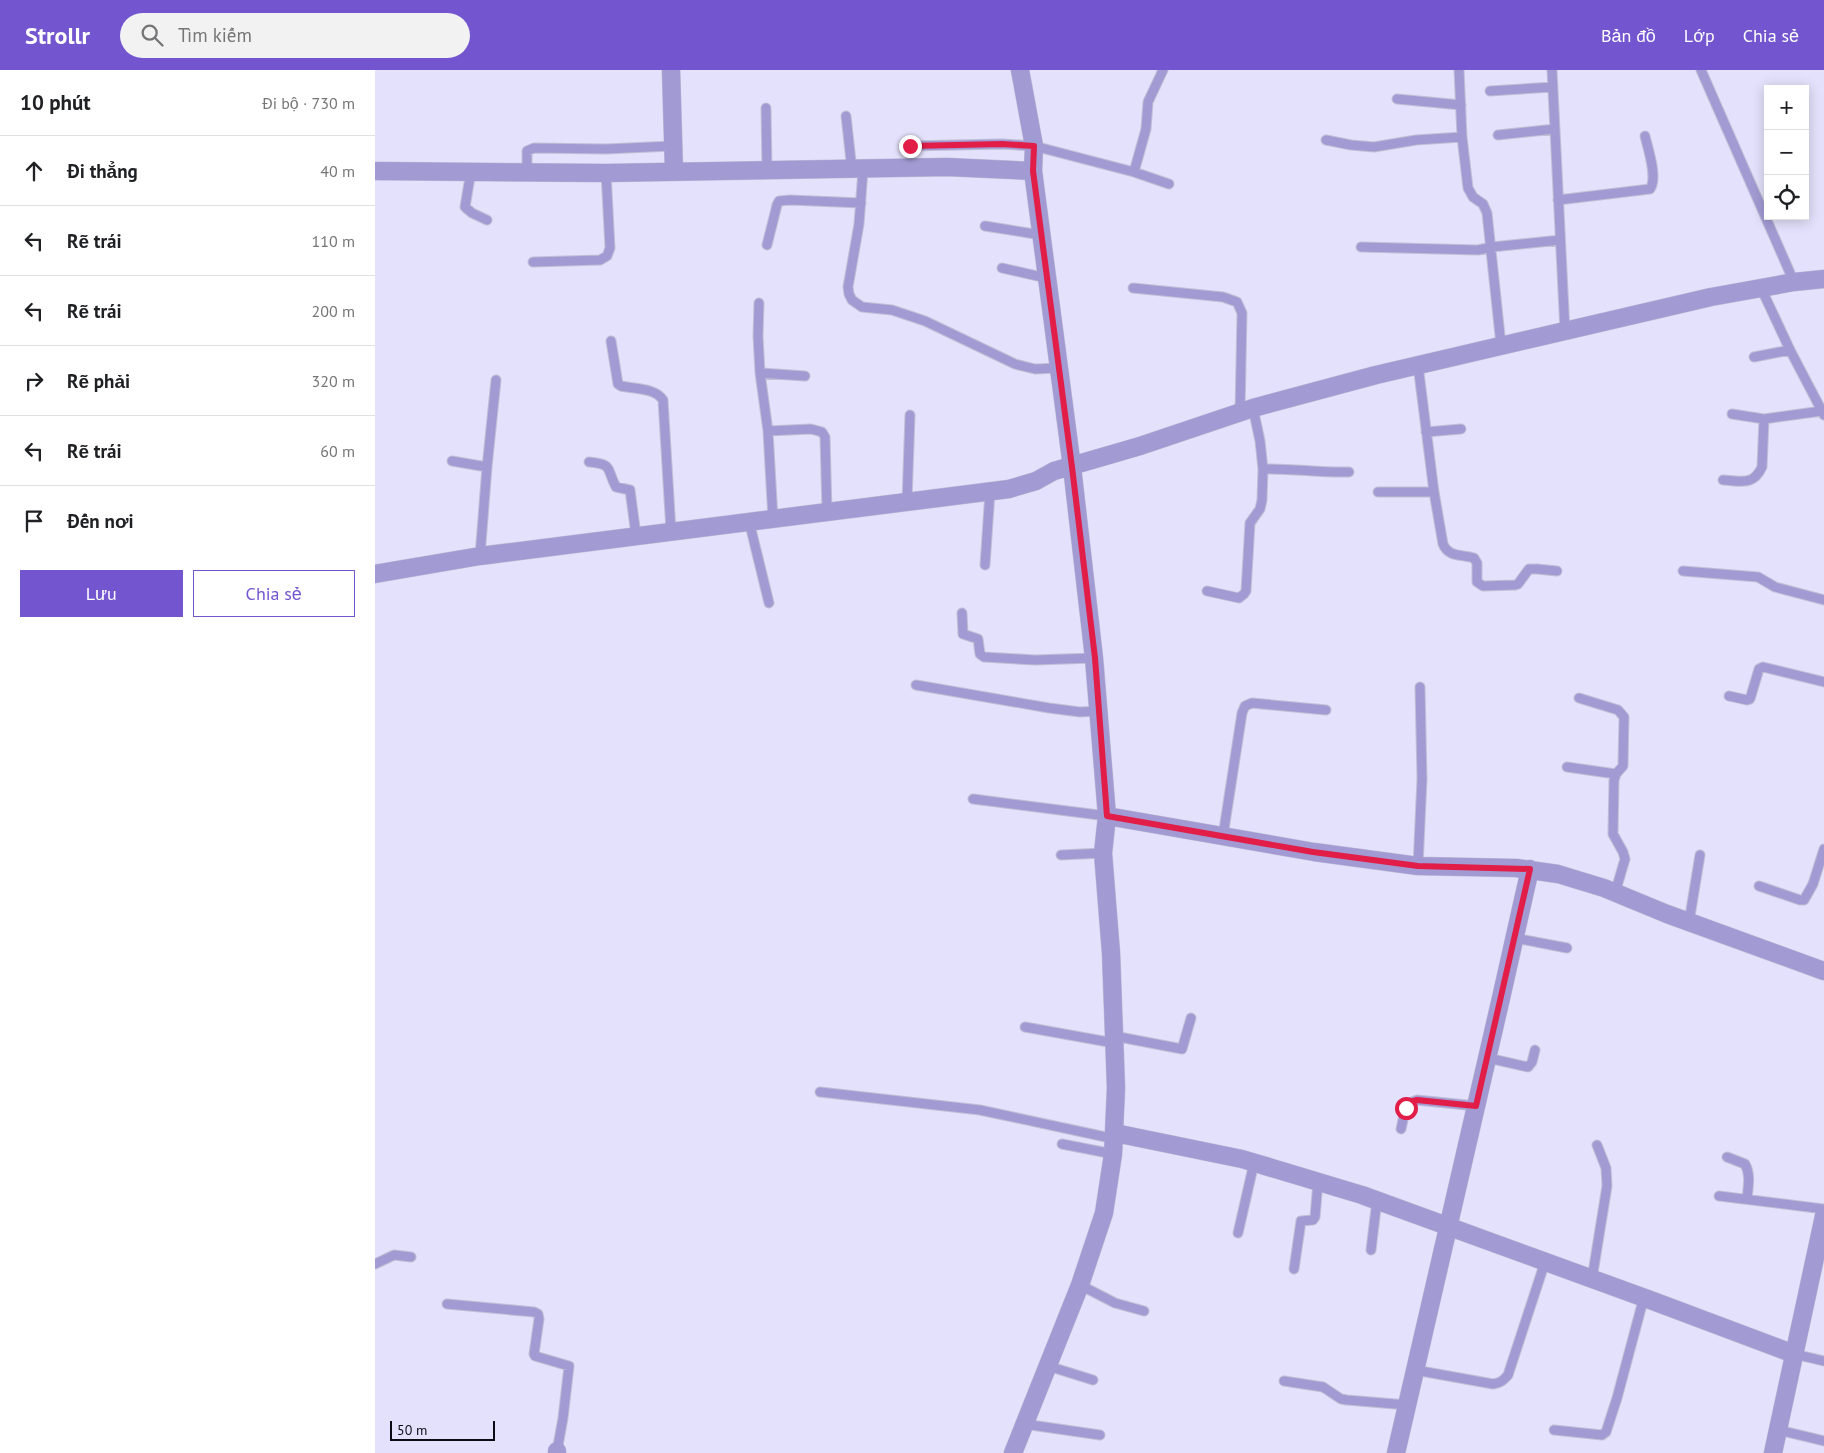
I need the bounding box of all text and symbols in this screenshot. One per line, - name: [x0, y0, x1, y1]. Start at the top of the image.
- search box: [120, 13, 470, 58]
- text: Strollr: [25, 20, 90, 51]
- icon: search: [138, 21, 166, 49]
- text: Tìm kiếm: [178, 23, 252, 47]
- text: Bản đồ: [1601, 24, 1656, 47]
- text: Lớp: [1684, 24, 1715, 47]
- text: Chia sẻ: [1743, 24, 1799, 47]
- map controls: [1764, 85, 1809, 220]
- button: +: [1764, 85, 1809, 130]
- text: 10 phút: [20, 89, 91, 116]
- text: Đi bộ · 730 m: [262, 93, 355, 113]
- button: −: [1764, 130, 1809, 175]
- route end: [899, 135, 922, 158]
- icon: ahead: [20, 157, 48, 185]
- text: Đi thẳng: [67, 159, 138, 183]
- text: 40 m: [320, 161, 355, 181]
- button: locate: [1764, 175, 1809, 220]
- icon: left: [20, 227, 48, 255]
- text: Rẽ trái: [67, 229, 122, 253]
- text: 110 m: [312, 231, 355, 251]
- icon: left: [20, 297, 48, 325]
- text: Rẽ trái: [67, 299, 122, 323]
- text: 200 m: [312, 301, 355, 321]
- icon: right: [20, 367, 48, 395]
- text: Rẽ phải: [67, 369, 130, 393]
- text: 320 m: [312, 371, 355, 391]
- icon: left: [20, 437, 48, 465]
- text: Rẽ trái: [67, 439, 122, 463]
- text: 60 m: [320, 441, 355, 461]
- icon: arrive: [20, 507, 48, 535]
- text: Đến nơi: [67, 509, 134, 533]
- button: Lưu: [20, 570, 183, 617]
- button: Chia sẻ: [193, 570, 355, 617]
- route start: [1395, 1097, 1418, 1120]
- scale bar: [390, 1418, 495, 1441]
- text: 50 m: [397, 1421, 427, 1439]

